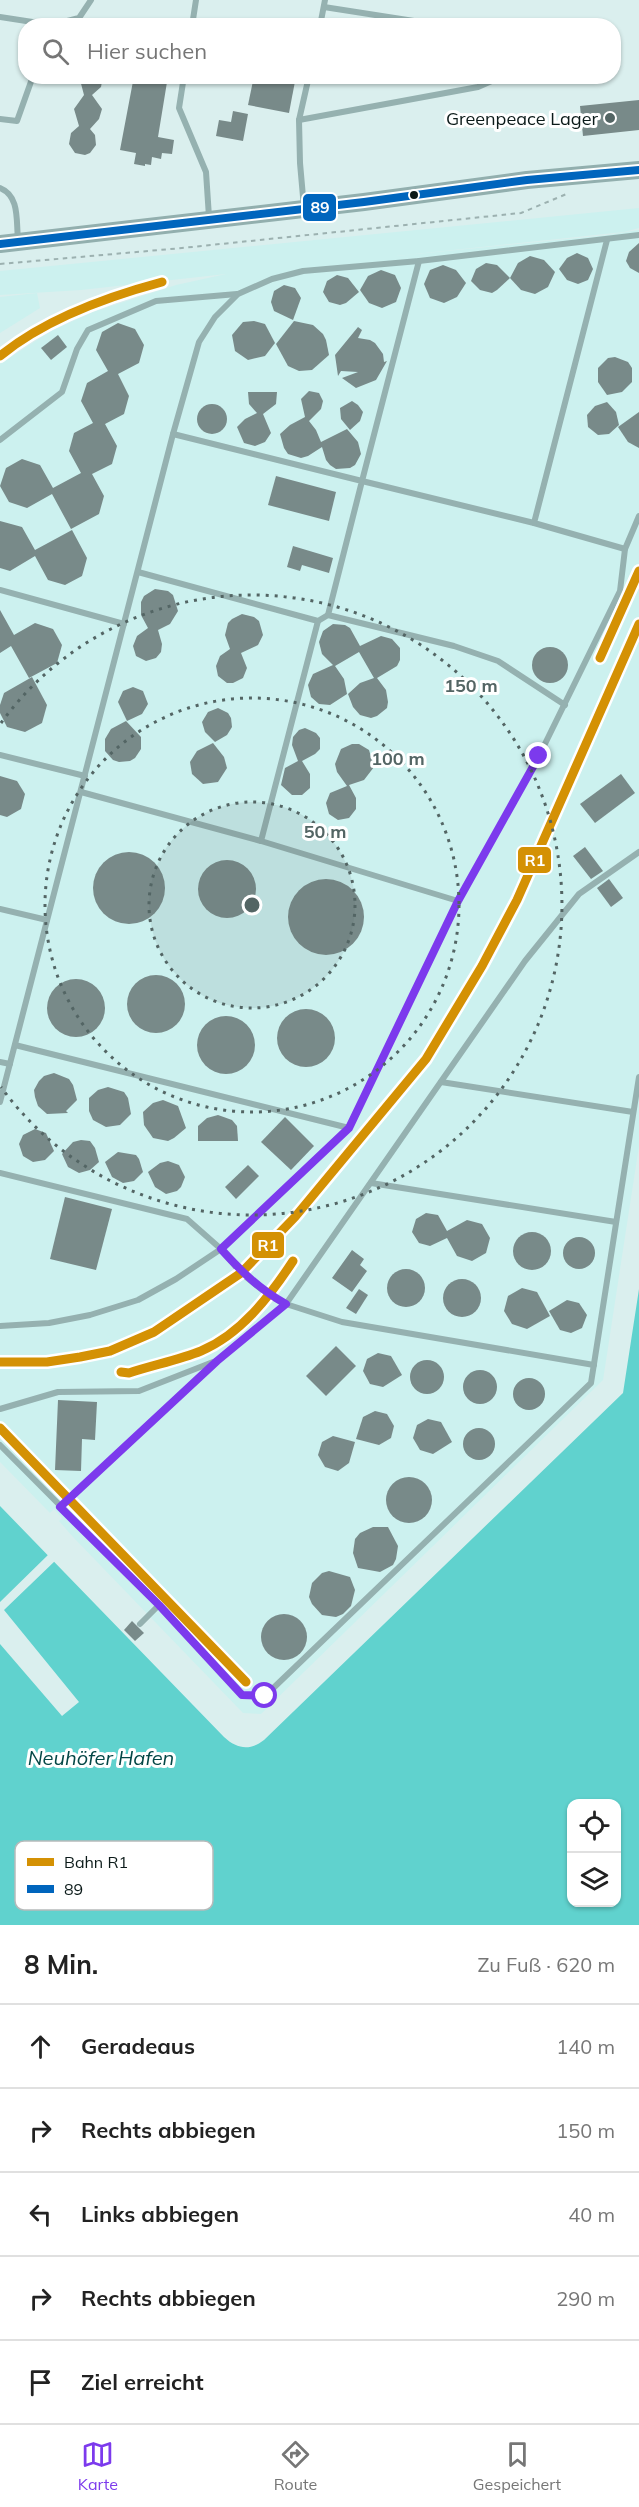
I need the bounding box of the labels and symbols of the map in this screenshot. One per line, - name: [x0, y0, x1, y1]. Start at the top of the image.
- place label: Greenpeace Lager: [446, 107, 598, 130]
- marker: Greenpeace Lager: [603, 111, 617, 125]
- unlabelled marker: [408, 189, 420, 201]
- line badge: 89: [302, 193, 337, 222]
- text: 89: [310, 197, 330, 217]
- text: 150 m: [444, 674, 498, 697]
- route end: [525, 742, 551, 768]
- text: 100 m: [371, 747, 425, 770]
- text: 50 m: [304, 820, 346, 843]
- line badge: R1: [517, 846, 552, 874]
- text: R1: [525, 850, 545, 870]
- centre of rings: [242, 895, 262, 915]
- line badge: R1: [251, 1231, 285, 1259]
- text: R1: [258, 1235, 278, 1255]
- route start: [251, 1682, 277, 1708]
- water label: Neuhöfer Hafen: [28, 1745, 174, 1770]
- legend: [15, 1841, 213, 1910]
- text: Bahn R1: [64, 1852, 128, 1872]
- text: 89: [64, 1879, 83, 1899]

